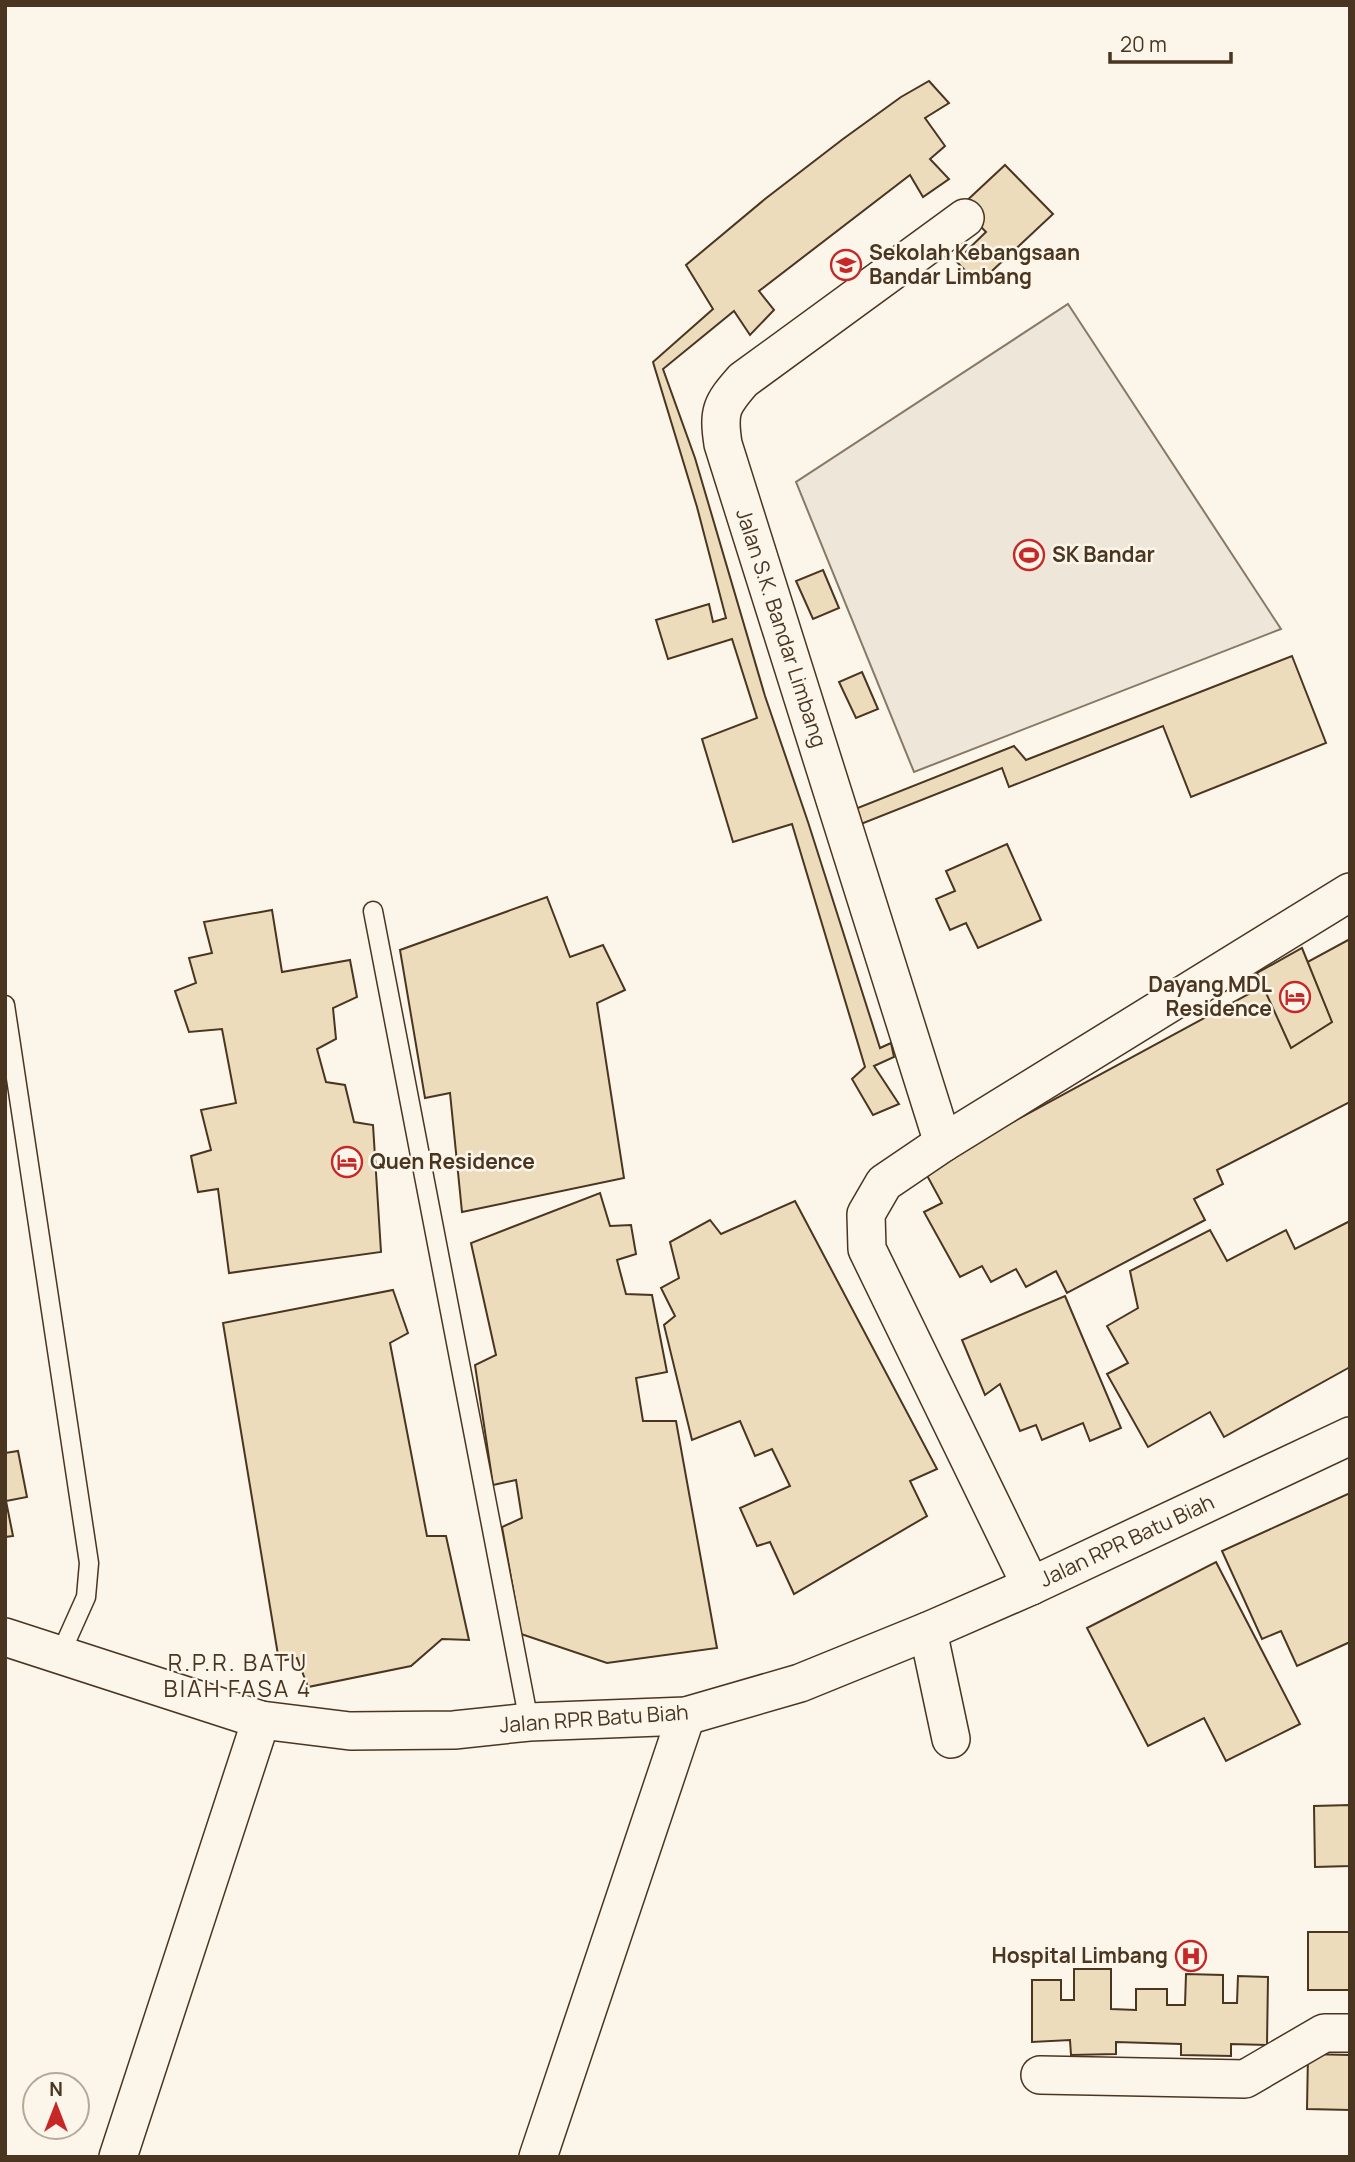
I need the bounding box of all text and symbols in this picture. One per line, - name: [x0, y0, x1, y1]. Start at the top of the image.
- scale bar: [1110, 21, 1231, 65]
- text: 20 m: [1120, 30, 1167, 58]
- place label: Sekolah Kebangsaan Bandar Limbang: [869, 238, 1080, 290]
- school or university icon: Sekolah Kebangsaan Bandar Limbang: [829, 248, 863, 282]
- street label: Jalan S.K. Bandar Limbang: [730, 505, 834, 751]
- sports icon: SK Bandar: [1012, 538, 1046, 572]
- place label: SK Bandar: [1052, 540, 1155, 568]
- place label: Dayang MDL Residence: [1148, 970, 1272, 1022]
- hotel icon: Dayang MDL Residence: [1278, 980, 1312, 1014]
- hotel icon: Quen Residence: [330, 1145, 364, 1179]
- place label: Quen Residence: [370, 1147, 535, 1175]
- street label: Jalan RPR Batu Biah: [1035, 1487, 1218, 1593]
- district label: R.P.R. BATU BIAH FASA 4: [164, 1646, 312, 1704]
- street label: Jalan RPR Batu Biah: [498, 1697, 689, 1739]
- hospital icon: Hospital Limbang: [1174, 1939, 1208, 1973]
- place label: Hospital Limbang: [992, 1941, 1168, 1969]
- north arrow: [21, 2071, 91, 2141]
- text: N: [49, 2076, 63, 2102]

